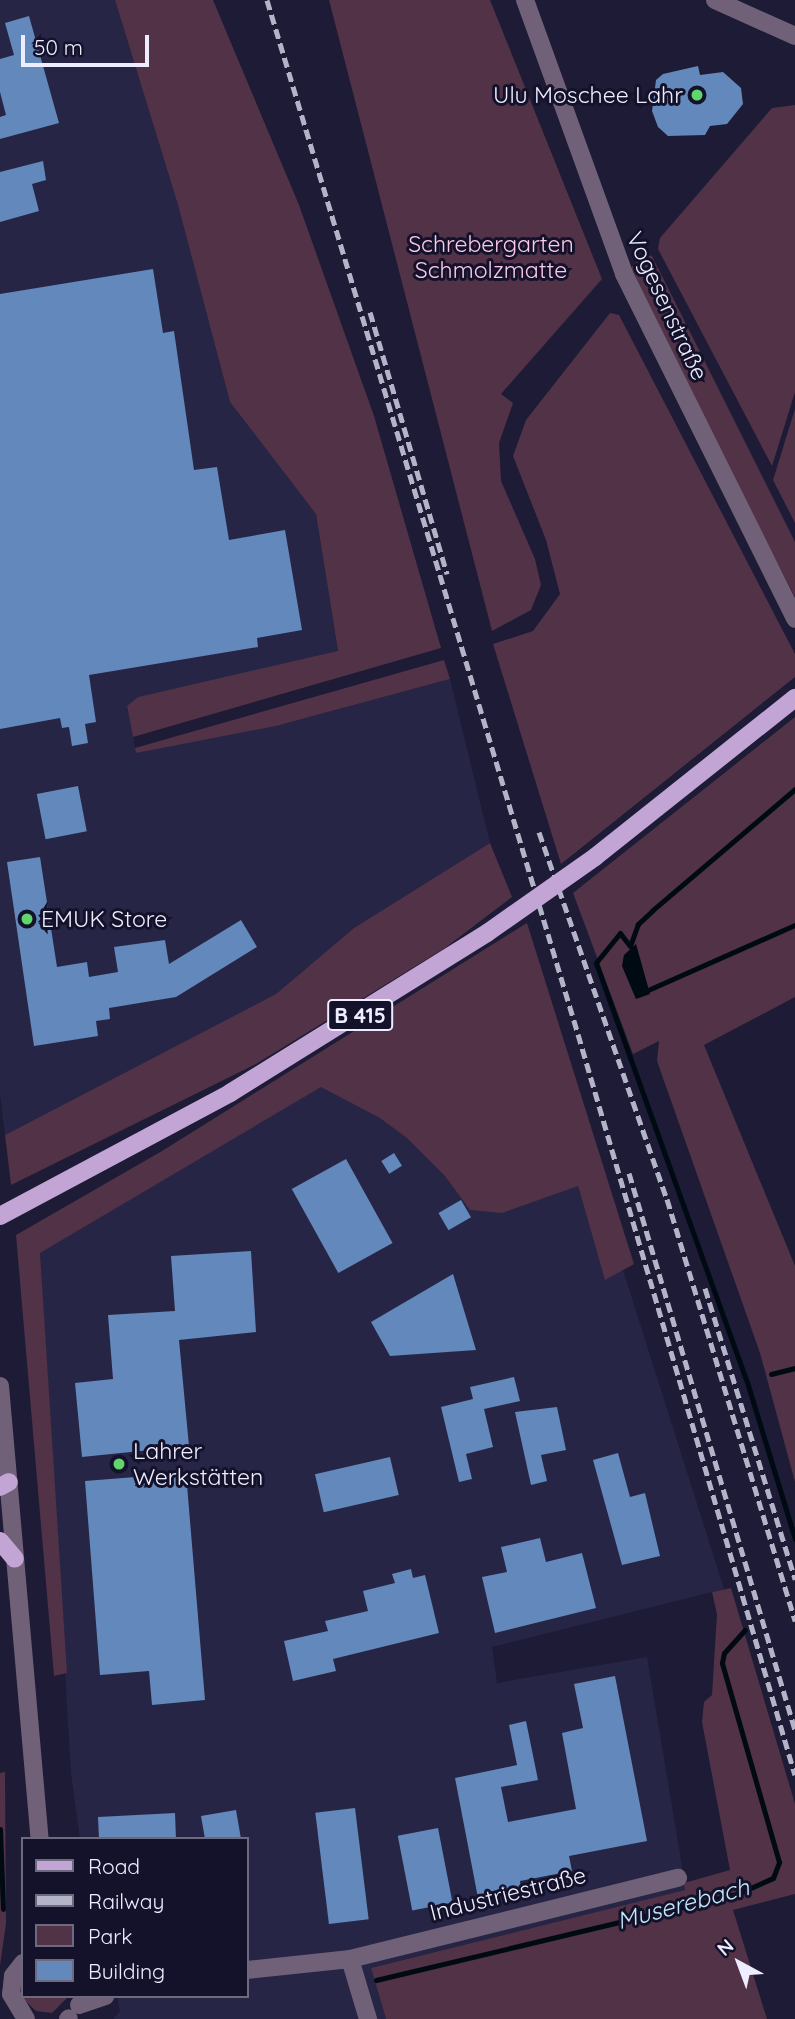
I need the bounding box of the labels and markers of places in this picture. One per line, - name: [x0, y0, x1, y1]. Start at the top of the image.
- place label: Ulu Moschee Lahr: [493, 81, 683, 109]
- marker: Ulu Moschee Lahr: [689, 87, 705, 103]
- place label: EMUK Store: [41, 905, 167, 933]
- marker: EMUK Store: [19, 911, 35, 927]
- place label: Lahrer Werkstätten: [133, 1437, 263, 1491]
- marker: Lahrer Werkstätten: [111, 1456, 127, 1472]

